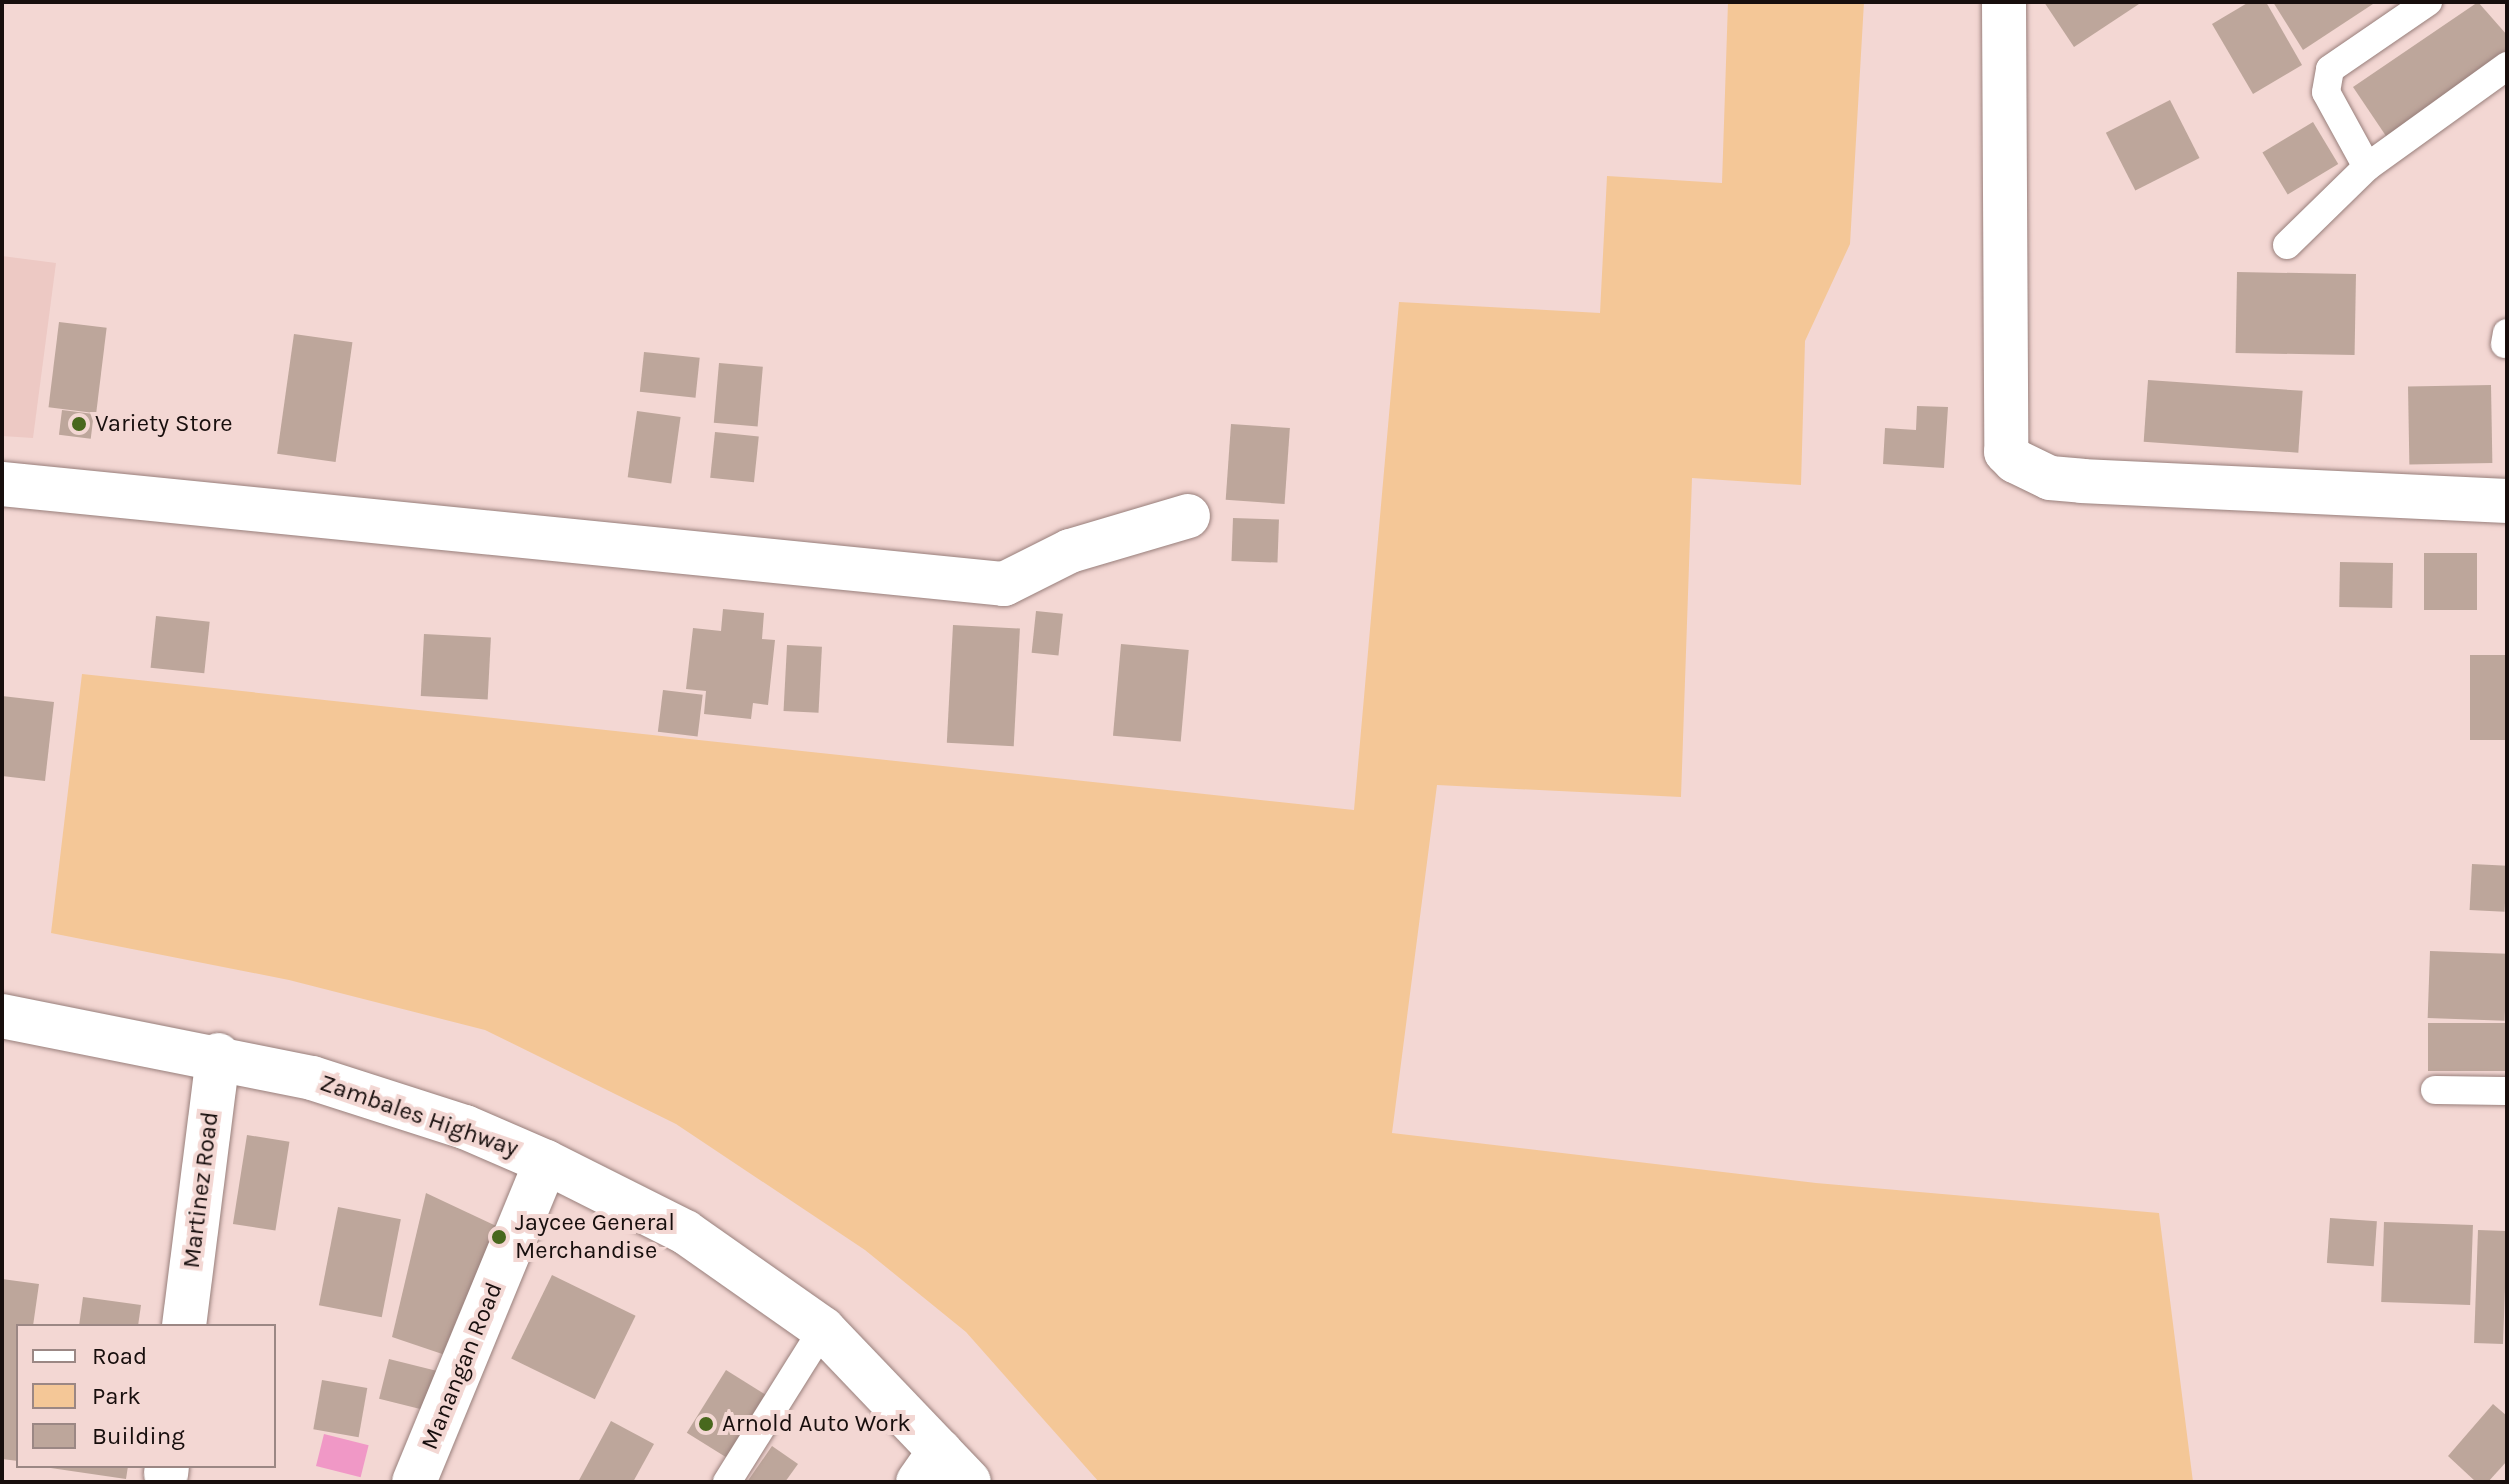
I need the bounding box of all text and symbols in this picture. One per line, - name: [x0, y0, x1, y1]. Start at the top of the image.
- place label: Variety Store: [95, 410, 233, 438]
- marker: Variety Store: [70, 415, 88, 433]
- street label: Zambales Highway: [316, 1069, 522, 1163]
- street label: Martinez Road: [177, 1110, 225, 1270]
- place label: Jaycee General Merchandise: [515, 1209, 675, 1265]
- marker: Jaycee General Merchandise: [490, 1228, 508, 1246]
- street label: Manangan Road: [415, 1278, 509, 1454]
- legend: [16, 1324, 276, 1468]
- text: Road: [92, 1342, 147, 1370]
- text: Park: [92, 1382, 141, 1410]
- place label: Arnold Auto Work: [722, 1410, 911, 1438]
- marker: Arnold Auto Work: [697, 1415, 715, 1433]
- text: Building: [92, 1422, 185, 1450]

